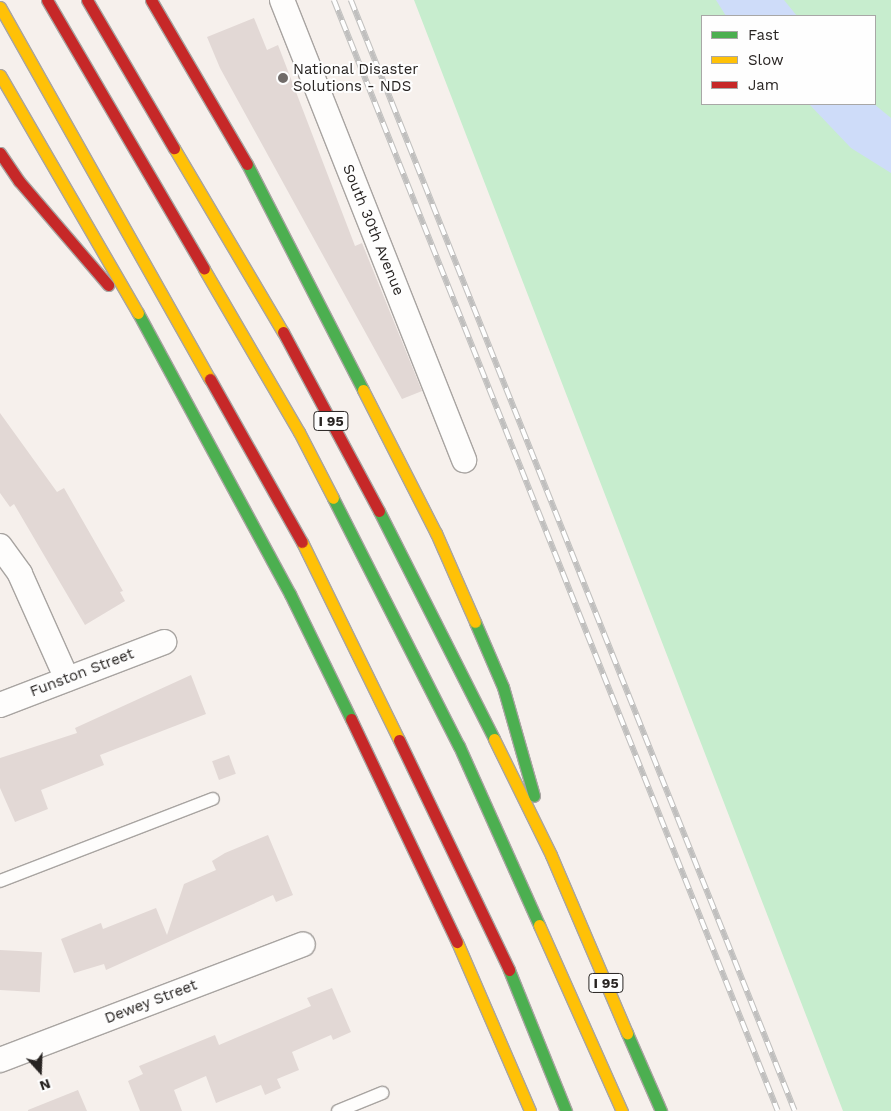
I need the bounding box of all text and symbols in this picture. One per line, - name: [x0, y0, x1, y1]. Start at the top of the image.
- legend: [701, 15, 876, 105]
- text: Fast: [748, 26, 779, 44]
- text: Slow: [748, 51, 784, 69]
- place label: National Disaster Solutions - NDS: [293, 60, 419, 95]
- marker: National Disaster Solutions - NDS: [277, 72, 289, 84]
- text: Jam: [748, 76, 779, 94]
- street label: South 30th Avenue: [338, 162, 408, 298]
- road number: I 95: [312, 410, 350, 432]
- street label: Funston Street: [28, 645, 136, 701]
- road number: I 95: [587, 971, 625, 994]
- street label: Dewey Street: [102, 976, 200, 1028]
- north arrow: [15, 1046, 65, 1096]
- text: N: [38, 1076, 53, 1094]

